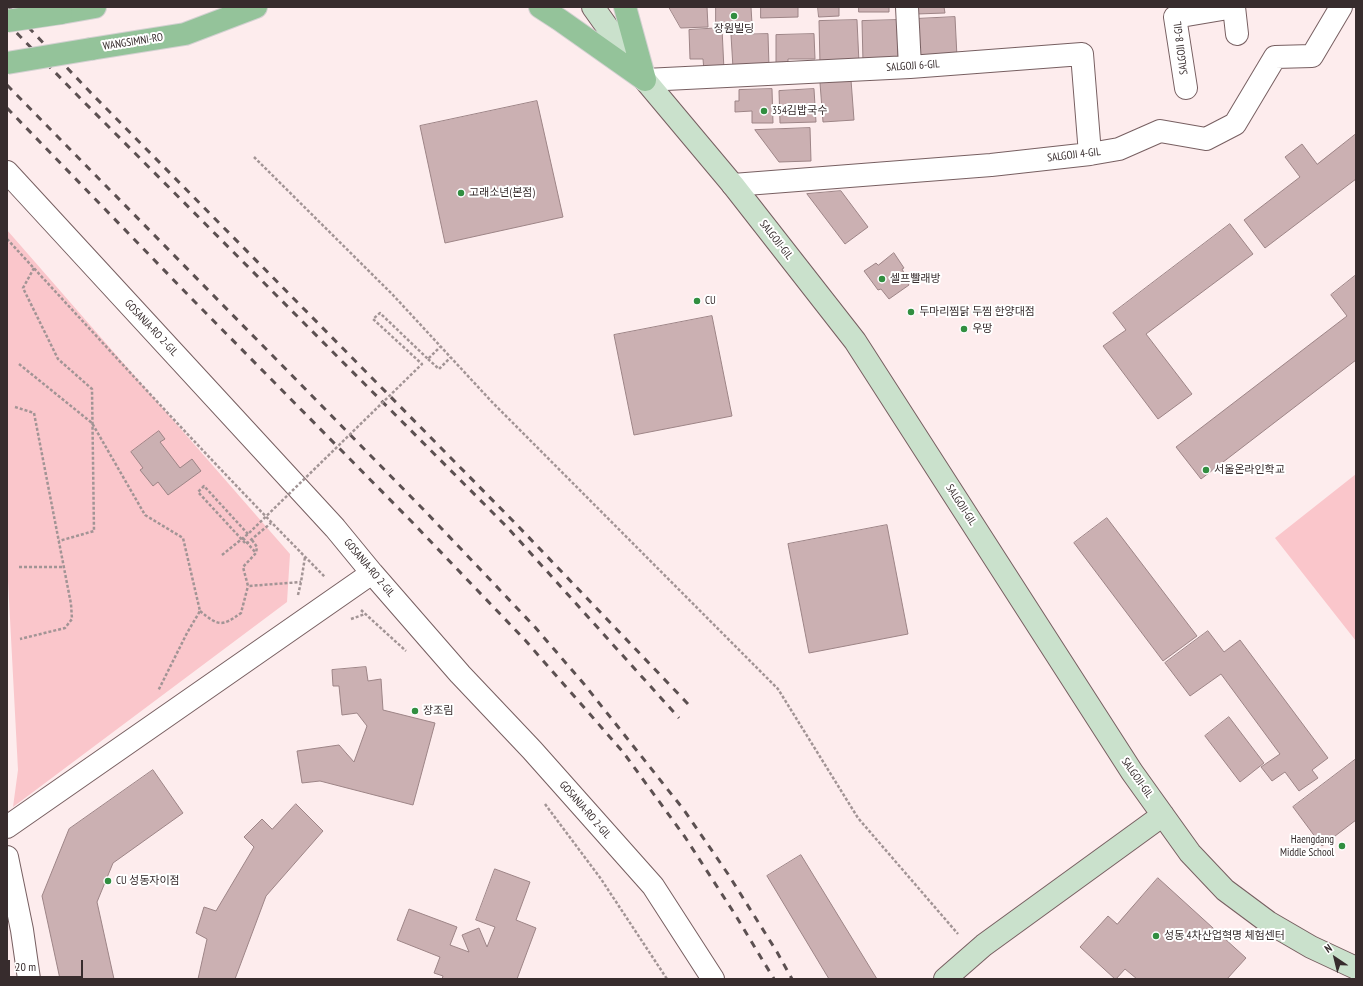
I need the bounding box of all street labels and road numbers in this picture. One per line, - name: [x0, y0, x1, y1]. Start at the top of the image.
- street label: SALGOJI 8-GIL: [1171, 21, 1191, 75]
- street label: WANGSIMNI-RO: [102, 31, 164, 53]
- street label: SALGOJI 6-GIL: [886, 58, 940, 74]
- street label: SALGOJI 4-GIL: [1047, 145, 1101, 165]
- street label: SALGOJI-GIL: [757, 218, 795, 262]
- street label: GOSANJA-RO 2-GIL: [122, 297, 180, 359]
- street label: SALGOJI-GIL: [943, 482, 979, 528]
- street label: GOSANJA-RO 2-GIL: [341, 536, 397, 600]
- street label: SALGOJI-GIL: [1118, 755, 1156, 801]
- street label: GOSANJA-RO 2-GIL: [556, 778, 614, 842]

